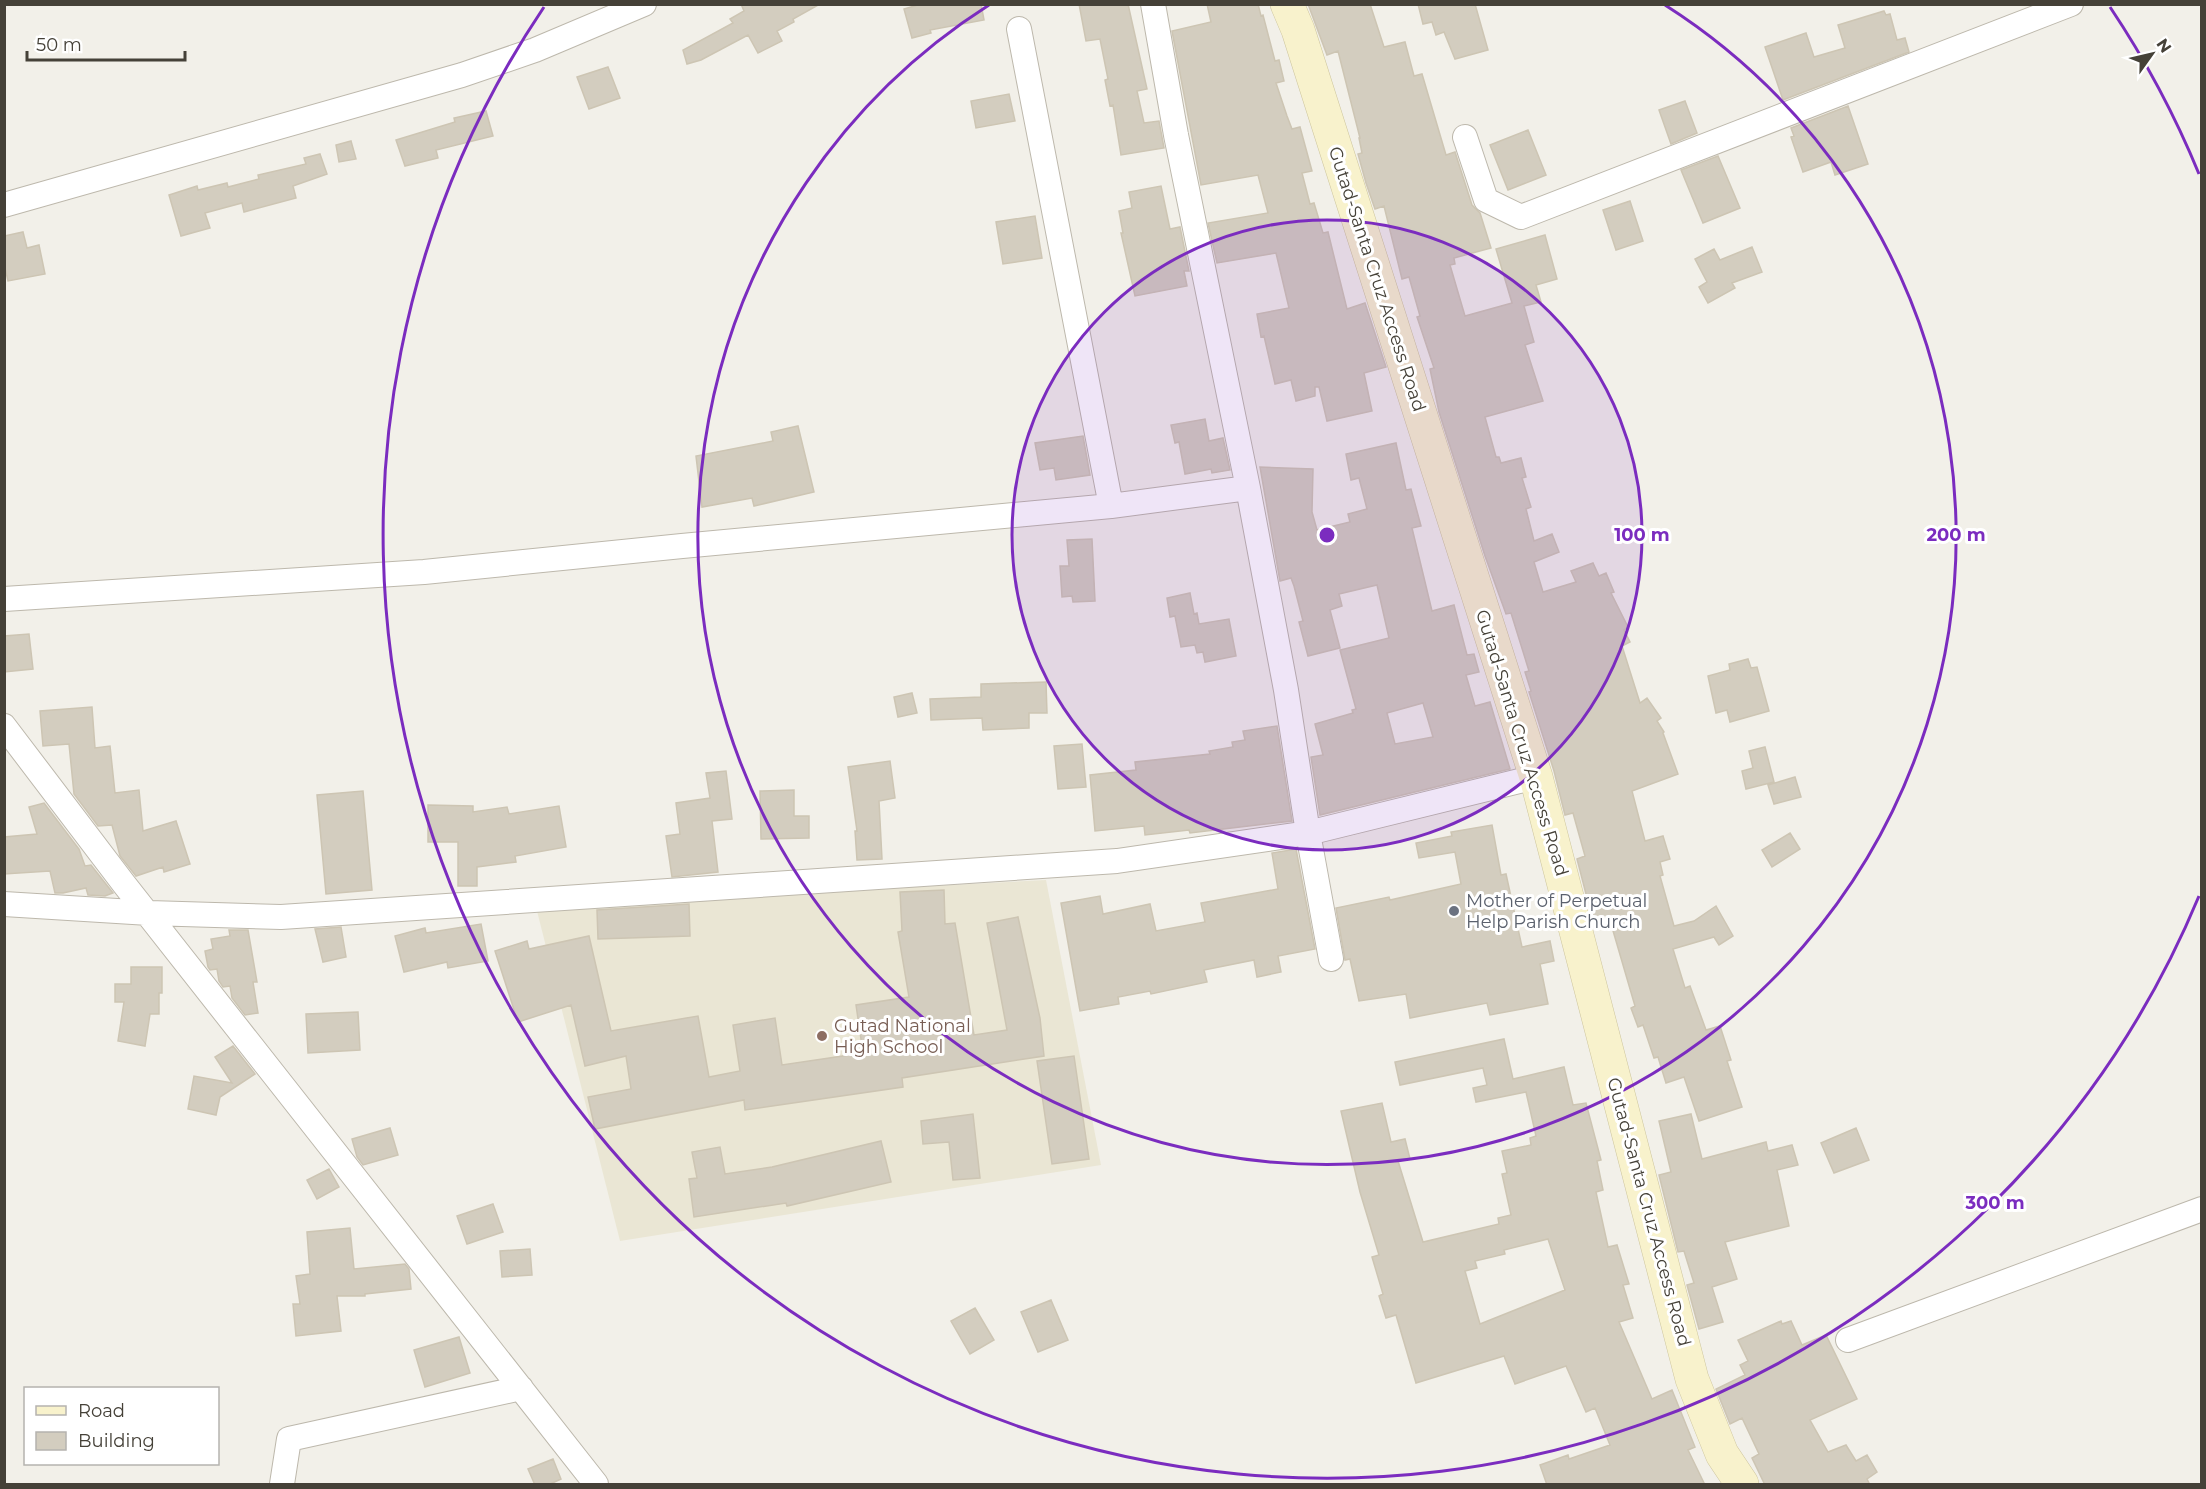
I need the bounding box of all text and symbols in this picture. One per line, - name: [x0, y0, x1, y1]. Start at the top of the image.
- scale bar: [27, 24, 184, 62]
- north arrow: [2122, 24, 2182, 84]
- text: 50 m: [36, 34, 82, 56]
- text: N: [2153, 35, 2176, 57]
- street label: Gutad-Santa Cruz Access Road: [1324, 144, 1430, 414]
- text: 100 m: [1614, 524, 1670, 546]
- text: 200 m: [1926, 524, 1986, 546]
- centre of rings: [1317, 525, 1337, 545]
- street label: Gutad-Santa Cruz Access Road: [1471, 607, 1573, 879]
- place label: Mother of Perpetual Help Parish Church: [1466, 890, 1647, 933]
- marker: Mother of Perpetual Help Parish Church: [1447, 904, 1461, 918]
- place label: Gutad National High School: [834, 1015, 971, 1058]
- marker: Gutad National High School: [815, 1029, 829, 1043]
- street label: Gutad-Santa Cruz Access Road: [1602, 1075, 1696, 1349]
- text: 300 m: [1964, 1192, 2025, 1214]
- legend: [24, 1387, 219, 1465]
- text: Road: [78, 1400, 125, 1422]
- text: Building: [78, 1430, 155, 1452]

